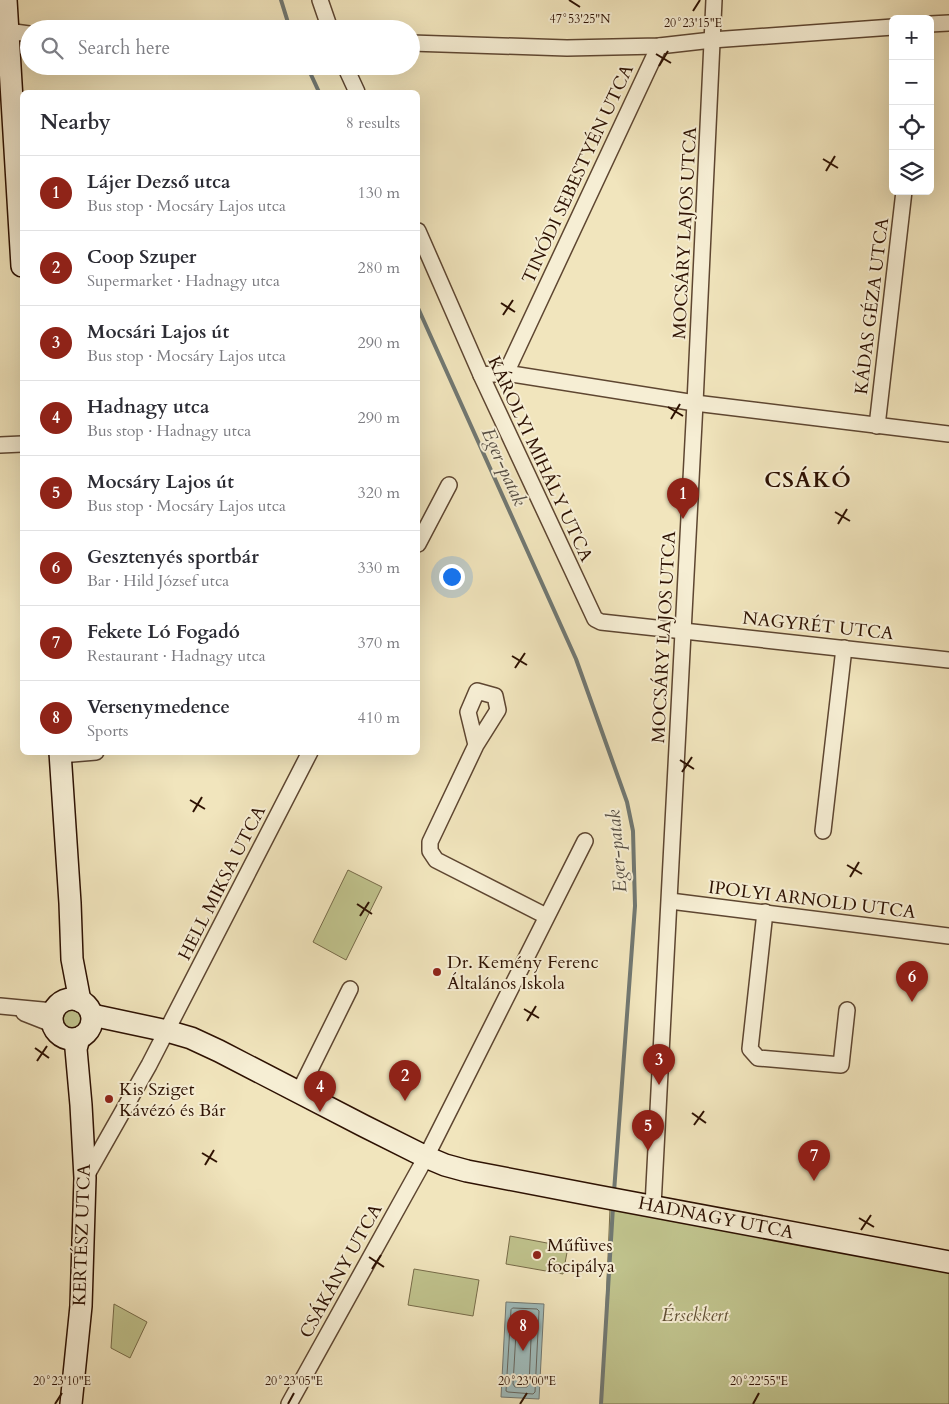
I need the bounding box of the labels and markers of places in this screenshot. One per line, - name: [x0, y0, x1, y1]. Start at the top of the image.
- pin: 1: [667, 478, 699, 519]
- place label: Dr. Kemény Ferenc Általános Iskola: [447, 950, 599, 996]
- pin: 6: [896, 961, 928, 1002]
- marker: Dr. Kemény Ferenc Általános Iskola: [431, 966, 443, 978]
- pin: 3: [643, 1044, 675, 1085]
- pin: 2: [389, 1060, 421, 1101]
- pin: 4: [304, 1071, 336, 1112]
- place label: Kis Sziget Kávézó és Bár: [119, 1077, 226, 1123]
- marker: Kis Sziget Kávézó és Bár: [103, 1093, 115, 1105]
- pin: 5: [632, 1110, 664, 1151]
- pin: 7: [798, 1140, 830, 1181]
- place label: Műfüves focipálya: [547, 1233, 615, 1279]
- marker: Műfüves focipálya: [531, 1249, 543, 1261]
- pin: 8: [507, 1310, 539, 1351]

